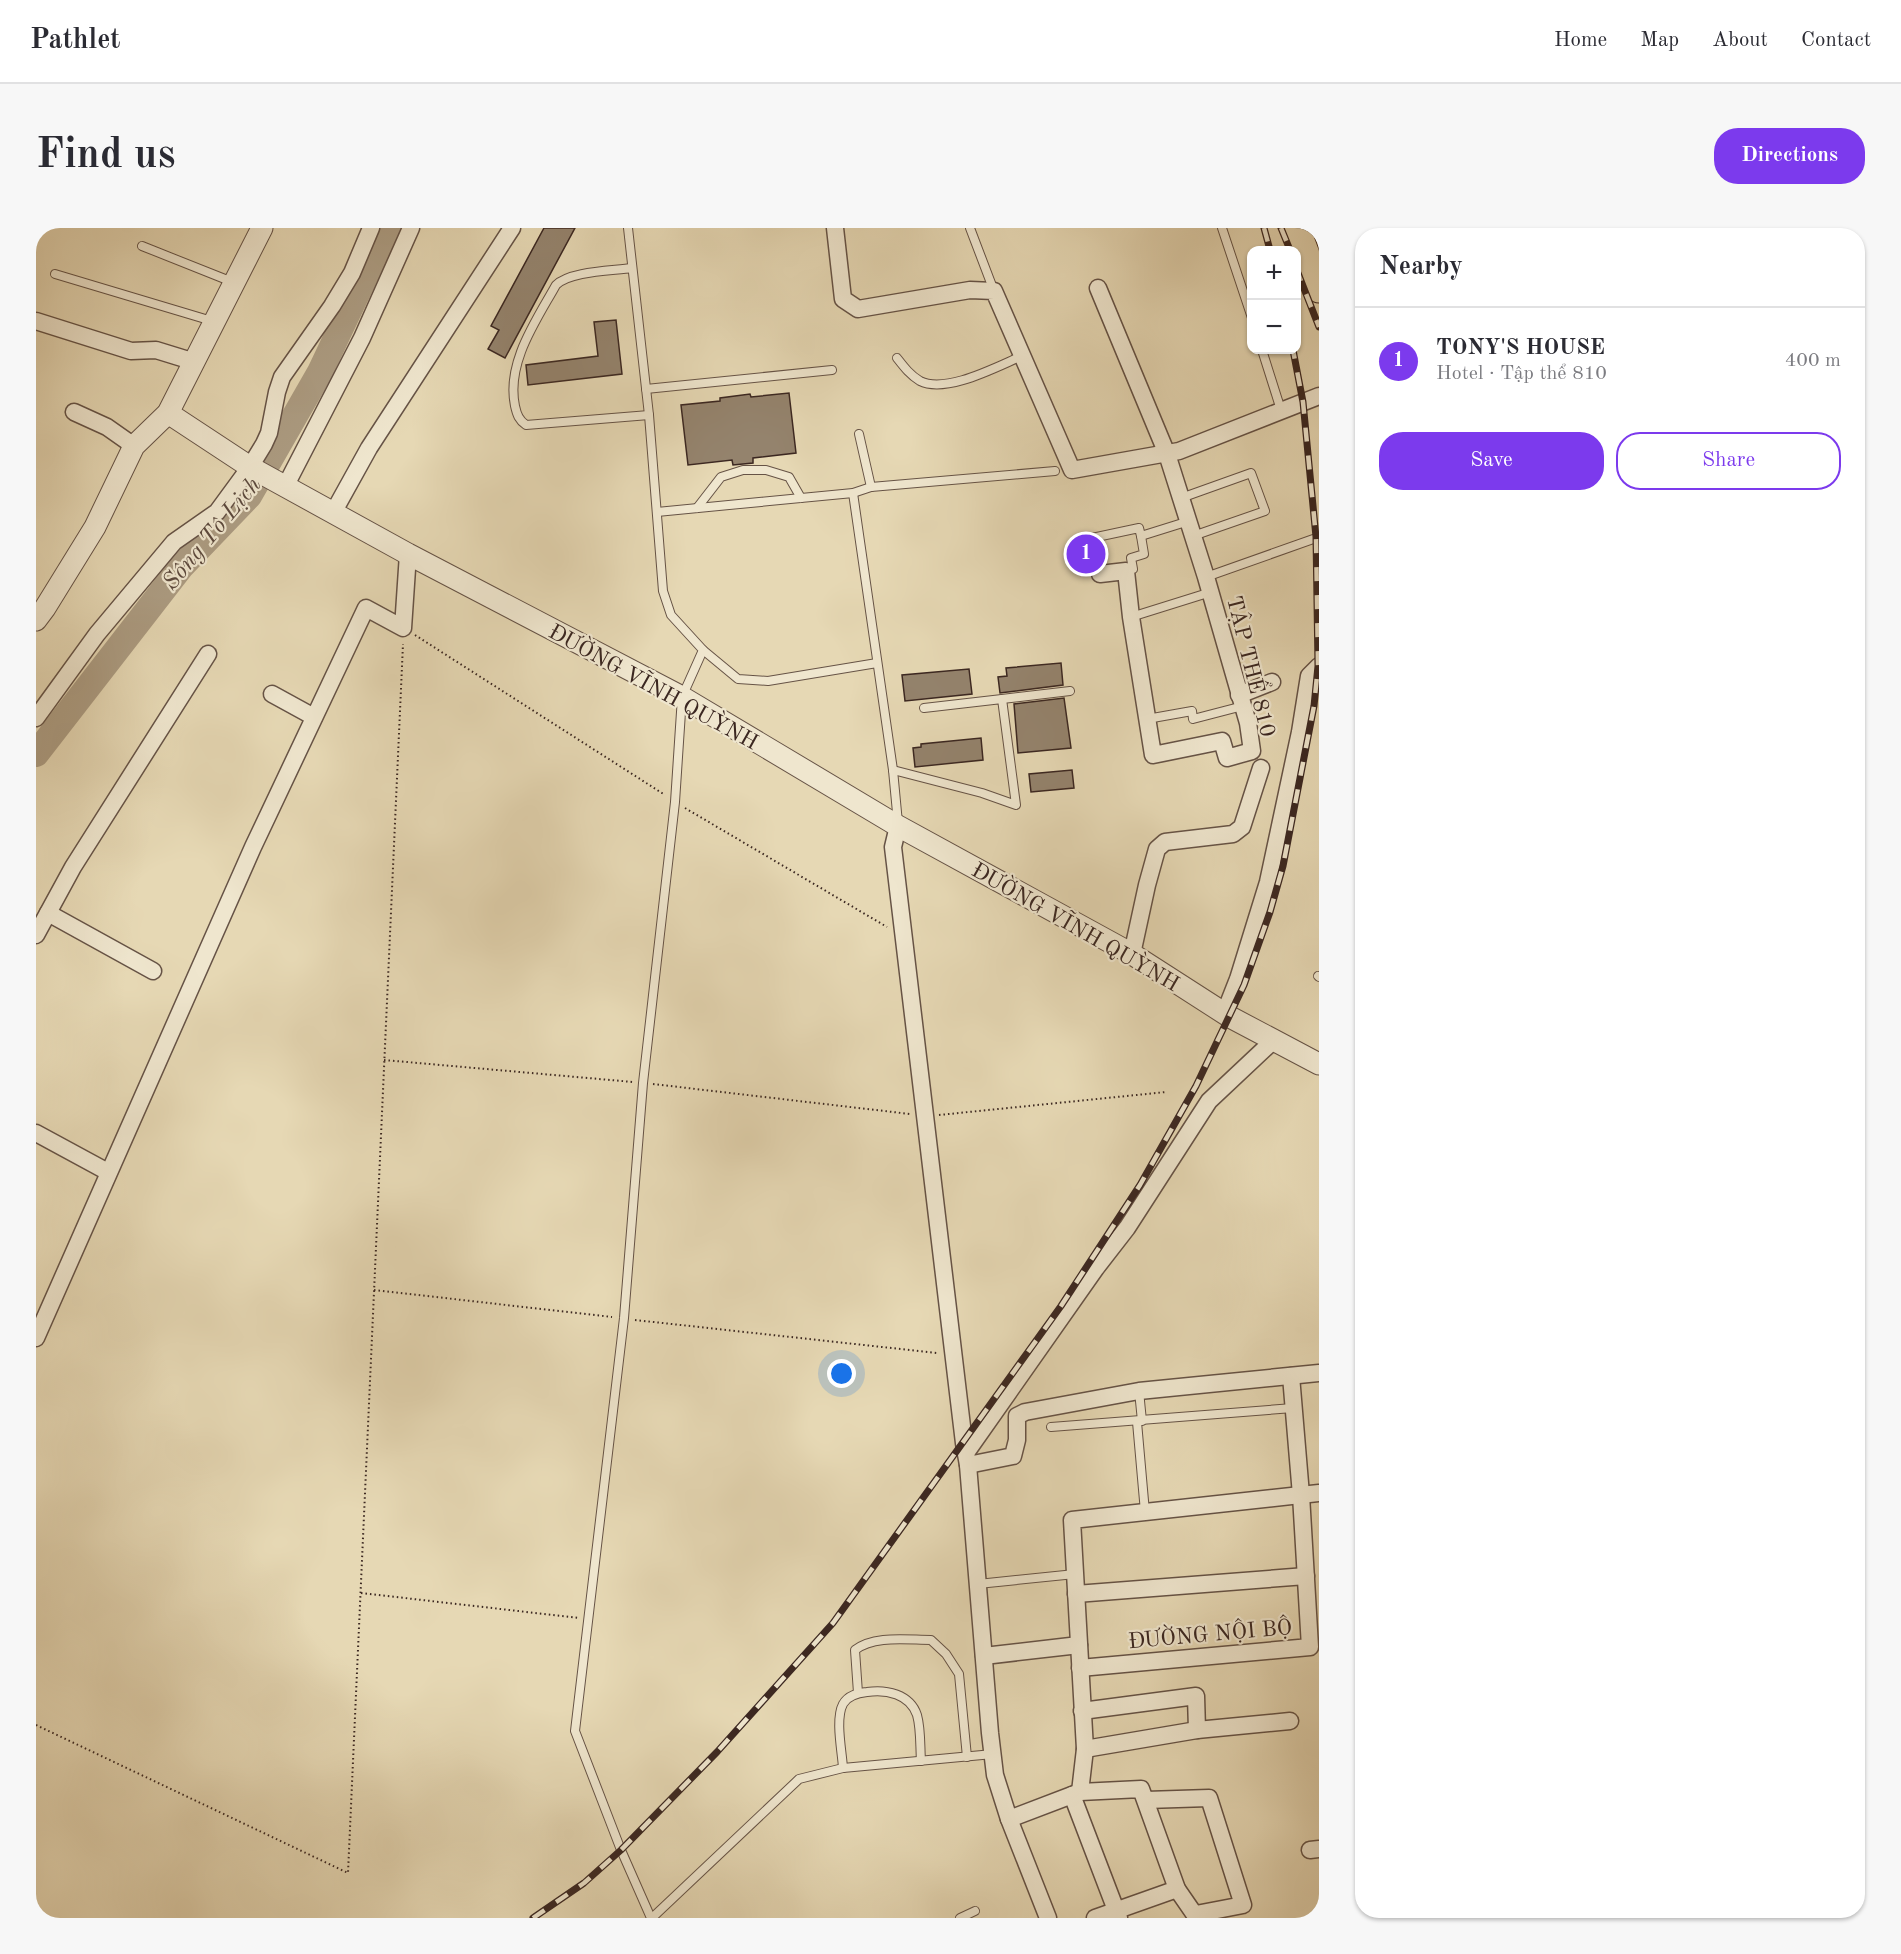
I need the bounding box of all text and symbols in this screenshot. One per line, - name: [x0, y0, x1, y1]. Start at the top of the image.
- text: Pathlet: [30, 27, 121, 55]
- text: Home: [1554, 30, 1607, 51]
- text: Map: [1640, 30, 1679, 51]
- text: About: [1712, 30, 1768, 51]
- text: Contact: [1801, 30, 1871, 51]
- button: Directions: [1714, 128, 1865, 184]
- text: Find us: [36, 135, 175, 177]
- map controls: [1247, 246, 1301, 354]
- button: +: [1247, 246, 1301, 300]
- text: Nearby: [1379, 254, 1463, 280]
- button: −: [1247, 300, 1301, 354]
- text: TONY'S HOUSE: [1436, 337, 1605, 359]
- text: 1: [1393, 351, 1404, 371]
- text: 400 m: [1785, 351, 1841, 371]
- text: Hotel · Tập thể 810: [1436, 364, 1607, 384]
- button: Save: [1379, 432, 1604, 490]
- button: Share: [1616, 432, 1841, 490]
- water label: Sông Tô Lịch: [159, 473, 266, 595]
- pin: 1: [1066, 532, 1106, 576]
- street label: TẬP THỂ 810: [1222, 592, 1284, 739]
- street label: ĐƯỜNG VĨNH QUỲNH: [545, 617, 763, 755]
- street label: ĐƯỜNG VĨNH QUỲNH: [967, 856, 1185, 996]
- your location: [827, 1359, 856, 1388]
- street label: ĐƯỜNG NỘI BỘ: [1127, 1613, 1293, 1653]

